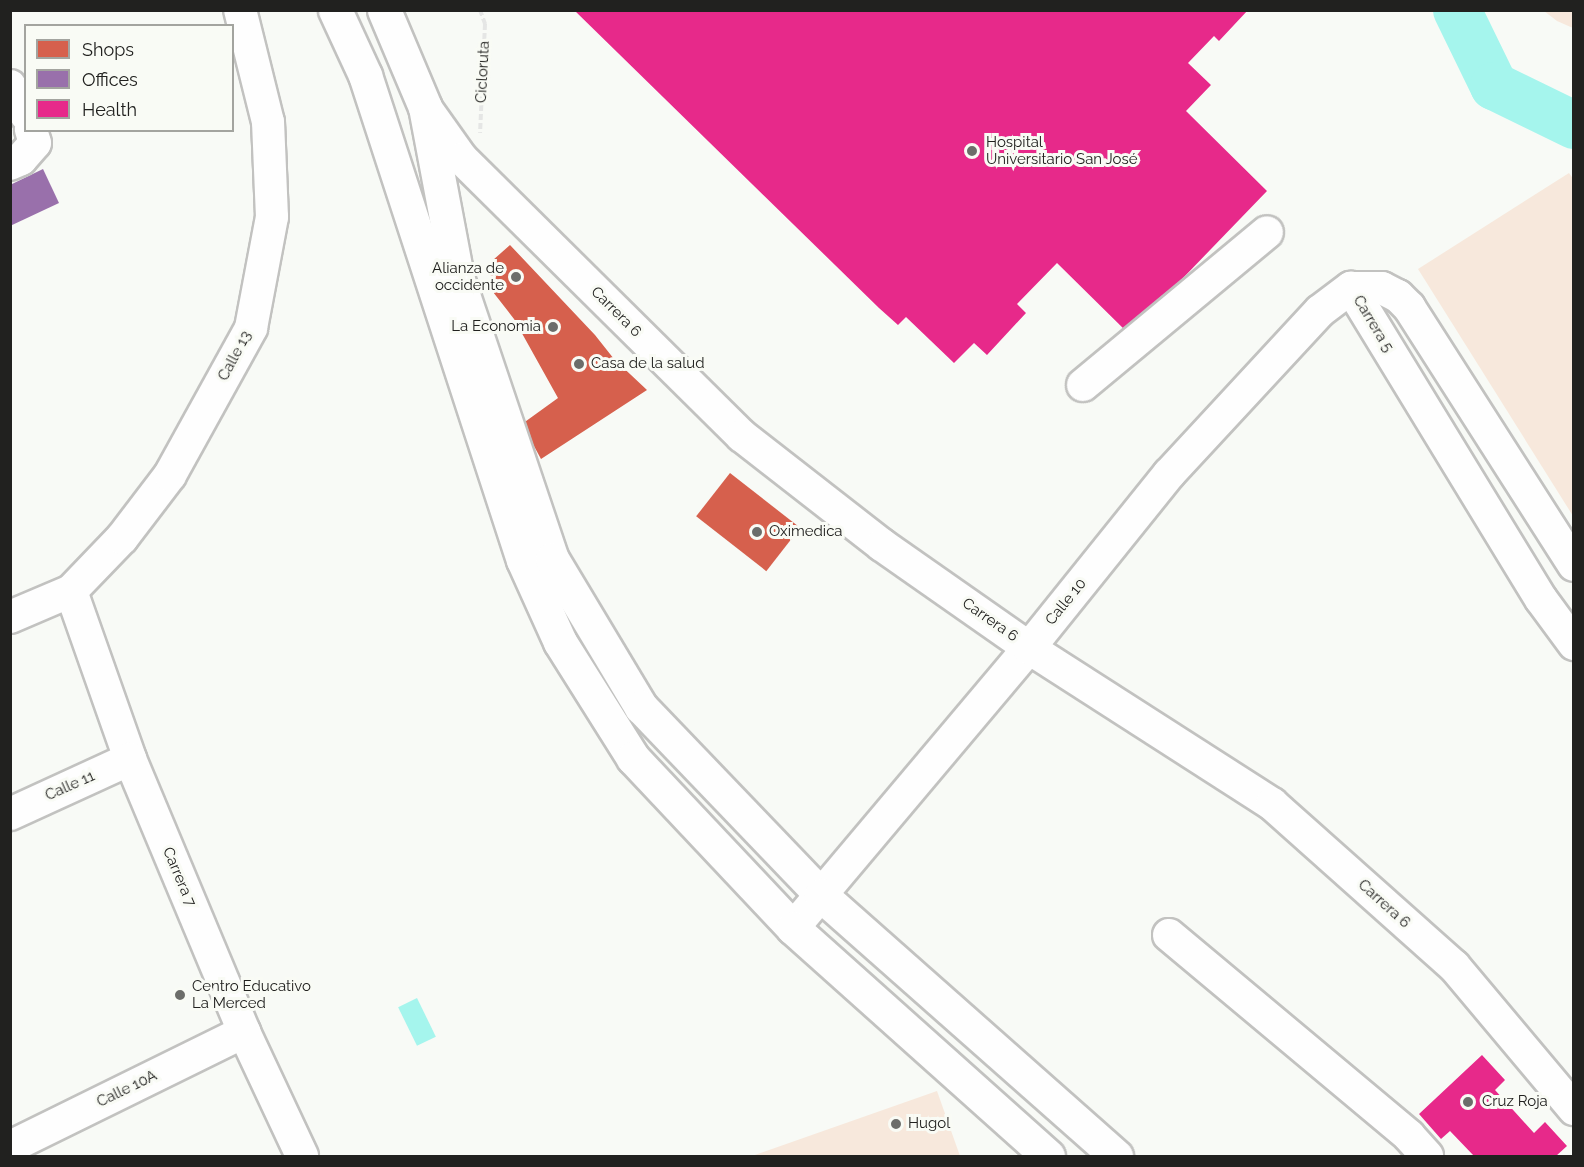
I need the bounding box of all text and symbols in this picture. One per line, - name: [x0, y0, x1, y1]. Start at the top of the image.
- legend: [24, 24, 234, 132]
- text: Shops: [82, 39, 134, 60]
- street label: Cicloruta: [472, 40, 494, 104]
- text: Offices: [82, 69, 138, 90]
- text: Health: [82, 99, 137, 120]
- place label: Hospital Universitario San José: [986, 133, 1138, 168]
- marker: Hospital Universitario San José: [963, 142, 981, 160]
- place label: Alianza de occidente: [432, 259, 504, 294]
- marker: Alianza de occidente: [509, 270, 523, 284]
- street label: Carrera 6: [587, 283, 645, 341]
- street label: Carrera 5: [1349, 292, 1397, 356]
- place label: La Economia: [451, 318, 541, 336]
- marker: La Economia: [546, 320, 560, 334]
- street label: Calle 13: [214, 328, 256, 384]
- place label: Casa de la salud: [591, 355, 704, 373]
- marker: Casa de la salud: [572, 357, 586, 371]
- place label: Oximedica: [769, 523, 843, 541]
- marker: Oximedica: [750, 525, 764, 539]
- street label: Calle 10: [1042, 575, 1090, 629]
- street label: Carrera 6: [959, 594, 1021, 646]
- street label: Calle 11: [43, 767, 97, 805]
- street label: Carrera 7: [158, 845, 200, 909]
- street label: Carrera 6: [1354, 876, 1414, 932]
- place label: Centro Educativo La Merced: [192, 977, 311, 1012]
- marker: Centro Educativo La Merced: [173, 988, 187, 1002]
- street label: Calle 10A: [94, 1067, 160, 1111]
- marker: Cruz Roja: [1459, 1093, 1477, 1111]
- place label: Cruz Roja: [1482, 1093, 1548, 1111]
- place label: Hugol: [908, 1115, 950, 1133]
- marker: Hugol: [889, 1117, 903, 1131]

